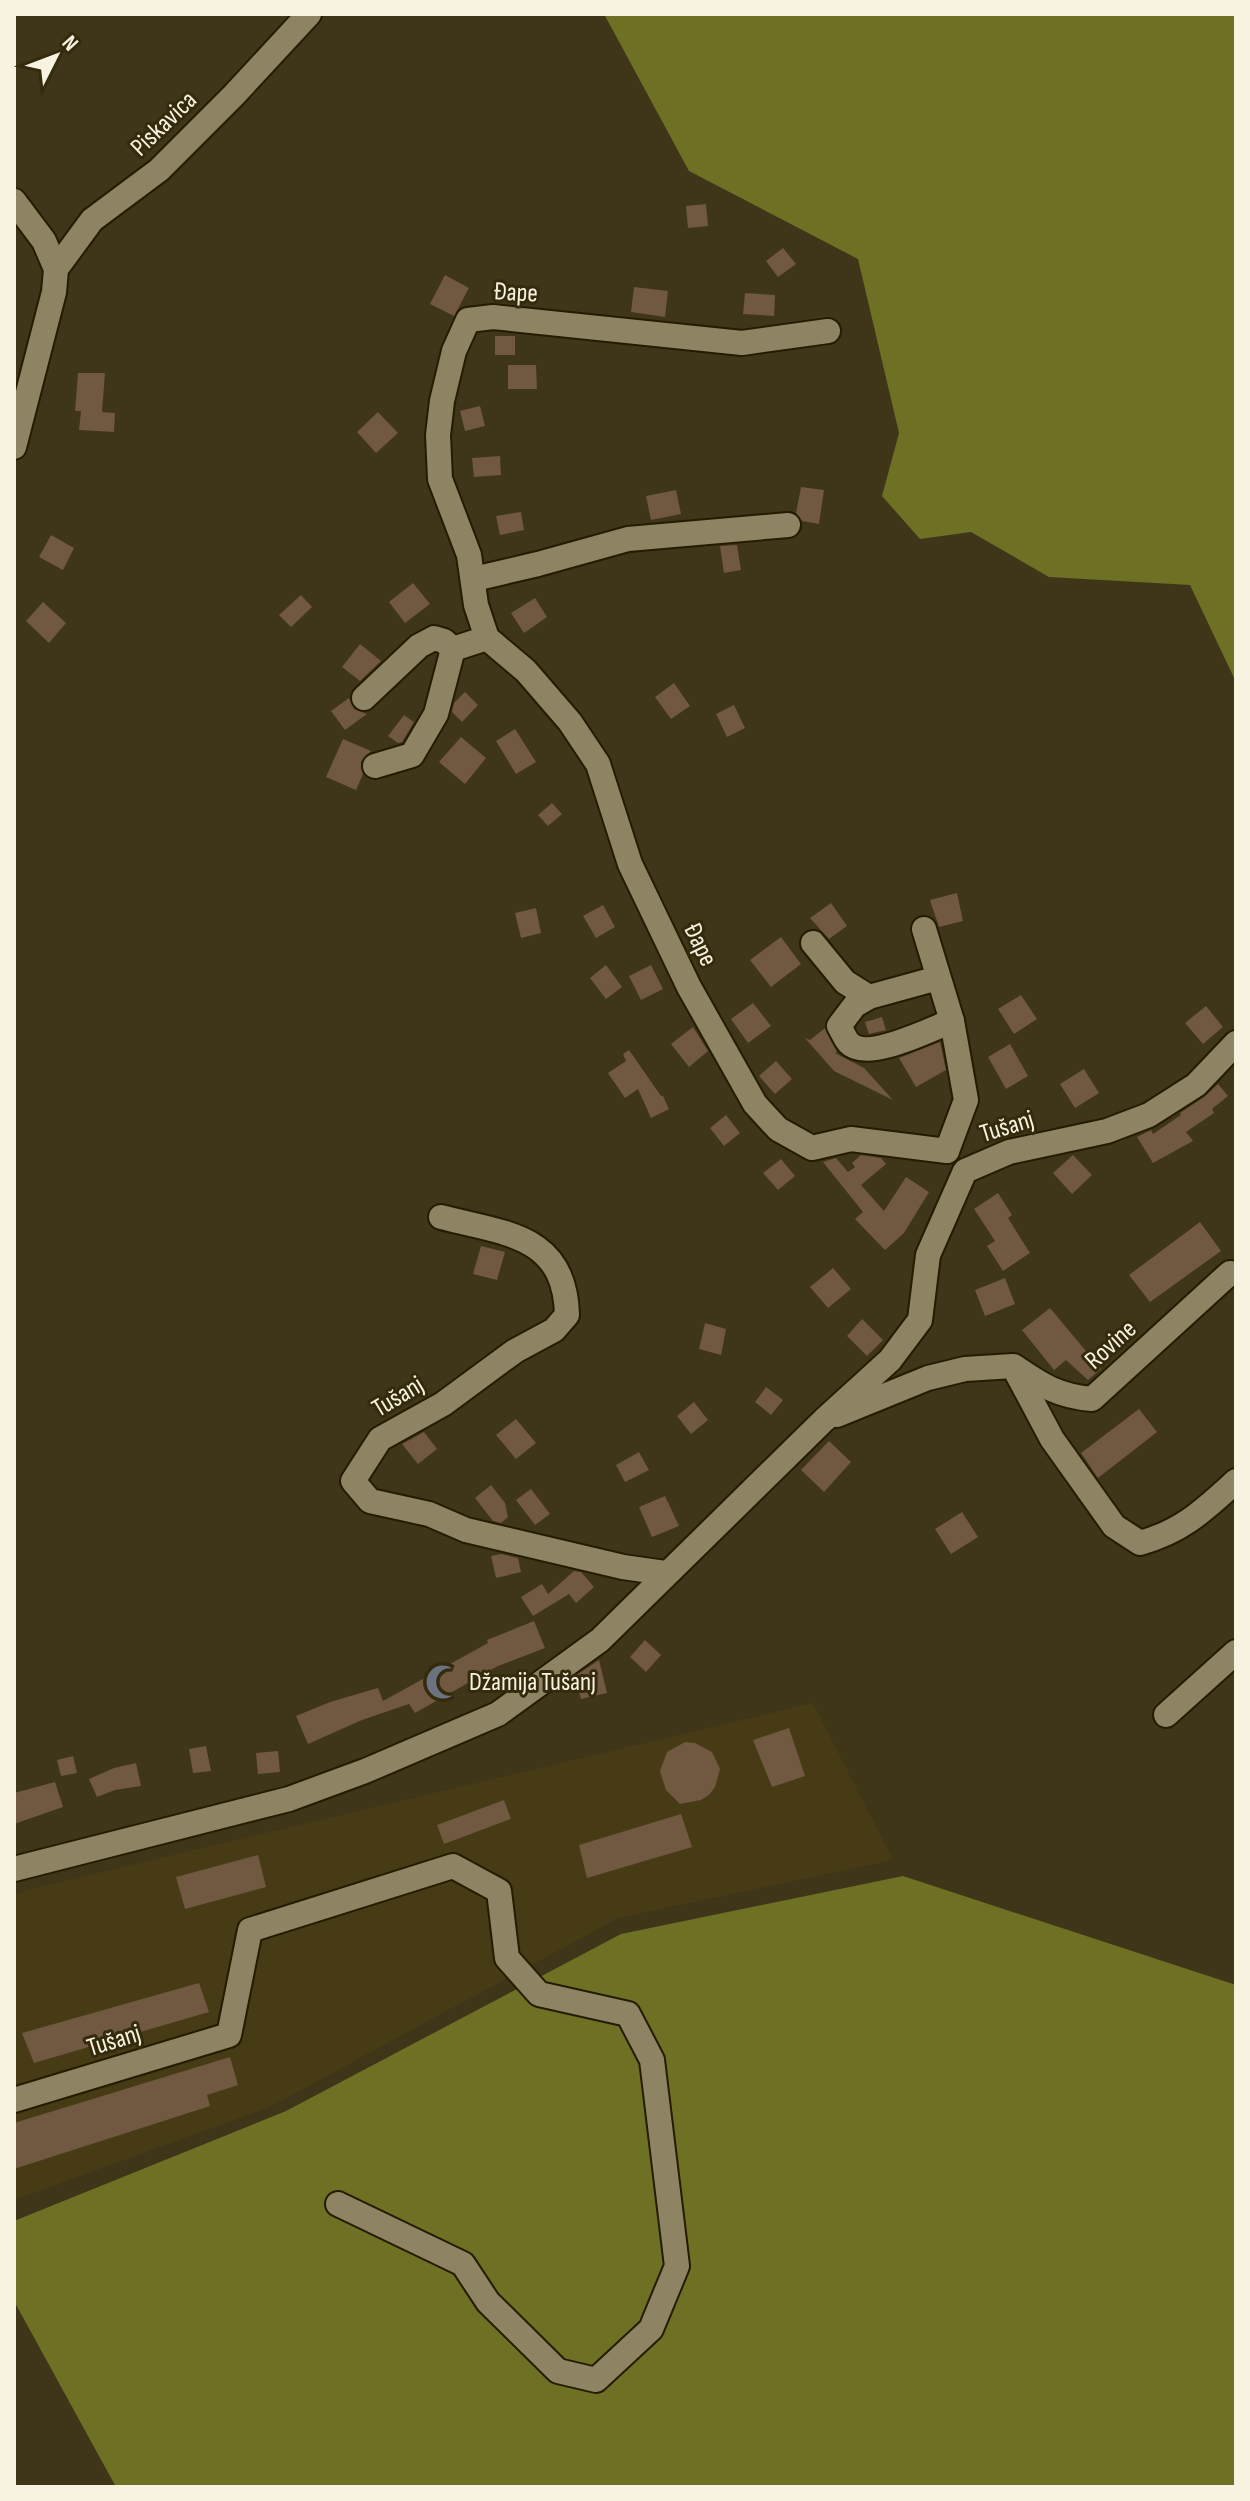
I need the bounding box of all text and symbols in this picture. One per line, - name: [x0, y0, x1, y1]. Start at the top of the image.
- north arrow: [16, 16, 96, 96]
- text: N: [56, 30, 84, 57]
- street label: Piskavica: [125, 85, 203, 163]
- street label: Đape: [493, 276, 539, 310]
- street label: Đape: [676, 919, 724, 971]
- street label: Tušanj: [976, 1104, 1038, 1150]
- street label: Rovine: [1079, 1314, 1143, 1376]
- street label: Tušanj: [367, 1370, 429, 1424]
- mosque icon: Džamija Tušanj: [424, 1663, 462, 1701]
- place label: Džamija Tušanj: [469, 1667, 596, 1698]
- street label: Tušanj: [83, 2018, 145, 2064]

